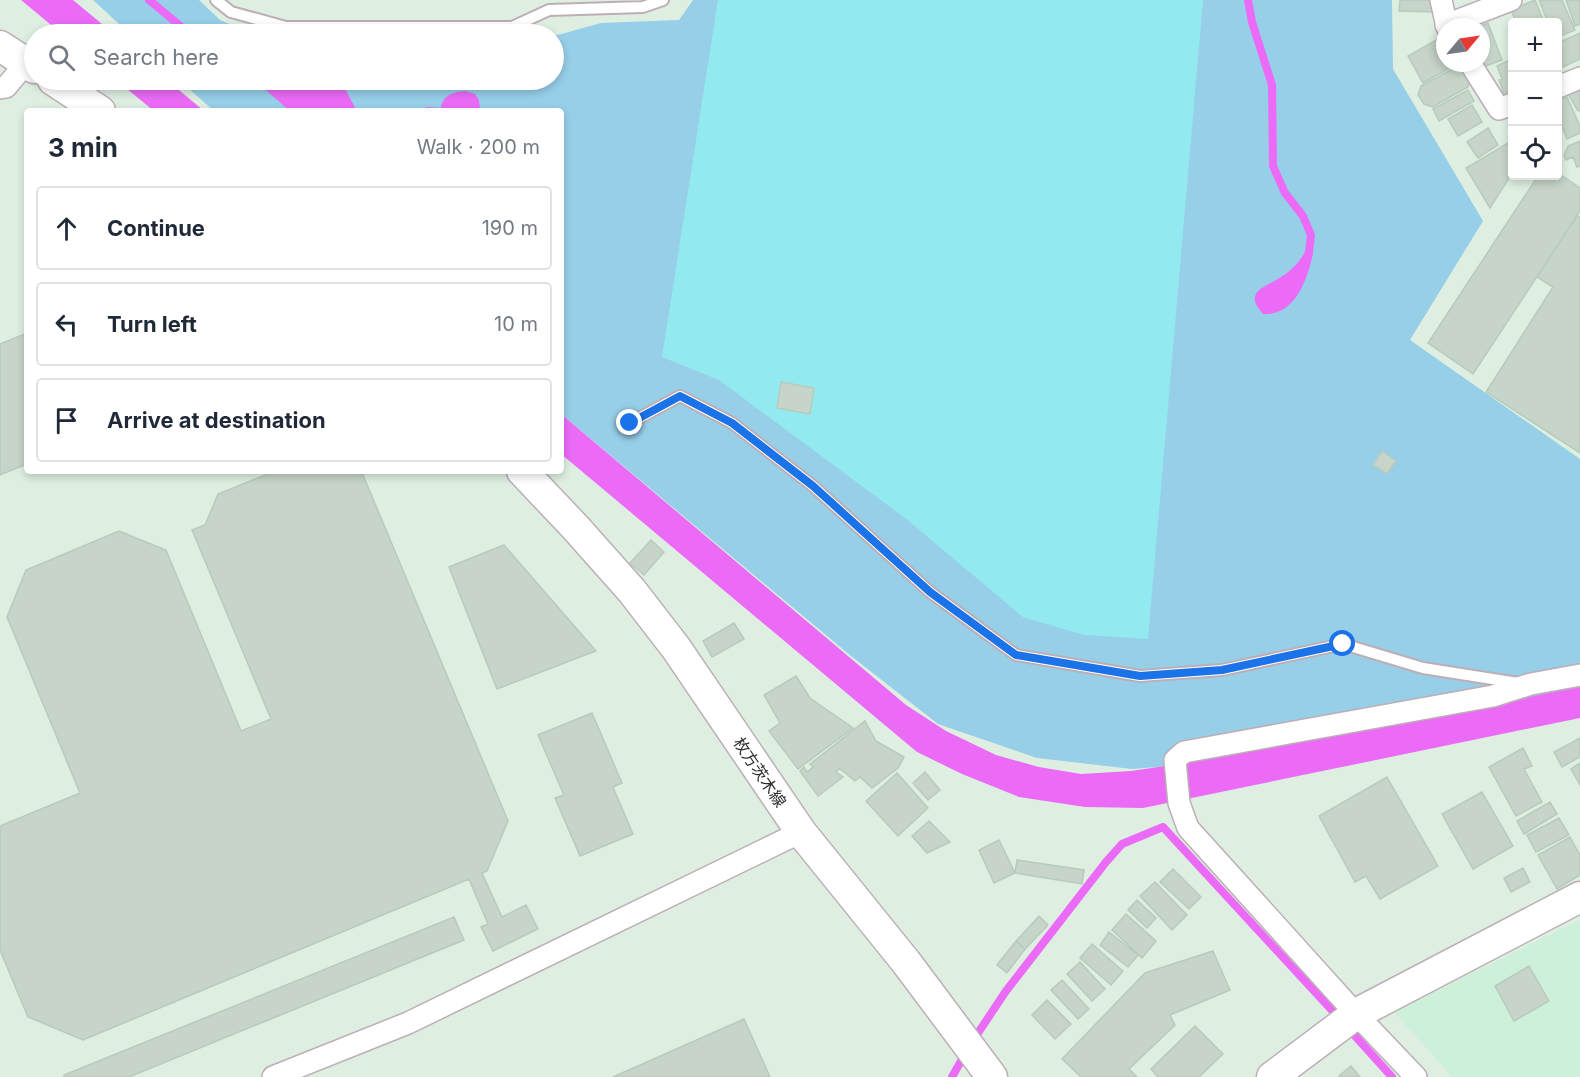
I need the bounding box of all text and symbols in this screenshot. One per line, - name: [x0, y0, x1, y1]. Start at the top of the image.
- north arrow: [1436, 18, 1490, 72]
- map controls: [1508, 18, 1562, 180]
- button: +: [1508, 18, 1562, 72]
- search box: [24, 24, 564, 90]
- icon: search: [45, 41, 78, 74]
- text: Search here: [93, 44, 219, 70]
- button: −: [1508, 72, 1562, 126]
- button: locate: [1508, 126, 1562, 180]
- text: 3 min: [48, 132, 118, 163]
- text: Walk · 200 m: [417, 135, 540, 159]
- icon: ahead: [50, 212, 83, 245]
- text: Continue: [107, 215, 205, 241]
- text: 190 m: [482, 216, 538, 240]
- icon: left: [50, 308, 83, 341]
- text: Turn left: [107, 311, 197, 337]
- text: 10 m: [494, 312, 538, 336]
- icon: arrive: [50, 404, 83, 437]
- text: Arrive at destination: [107, 407, 326, 433]
- route end: [616, 409, 642, 435]
- route start: [1329, 630, 1355, 656]
- street label: 枚方茨木線: [729, 733, 791, 811]

